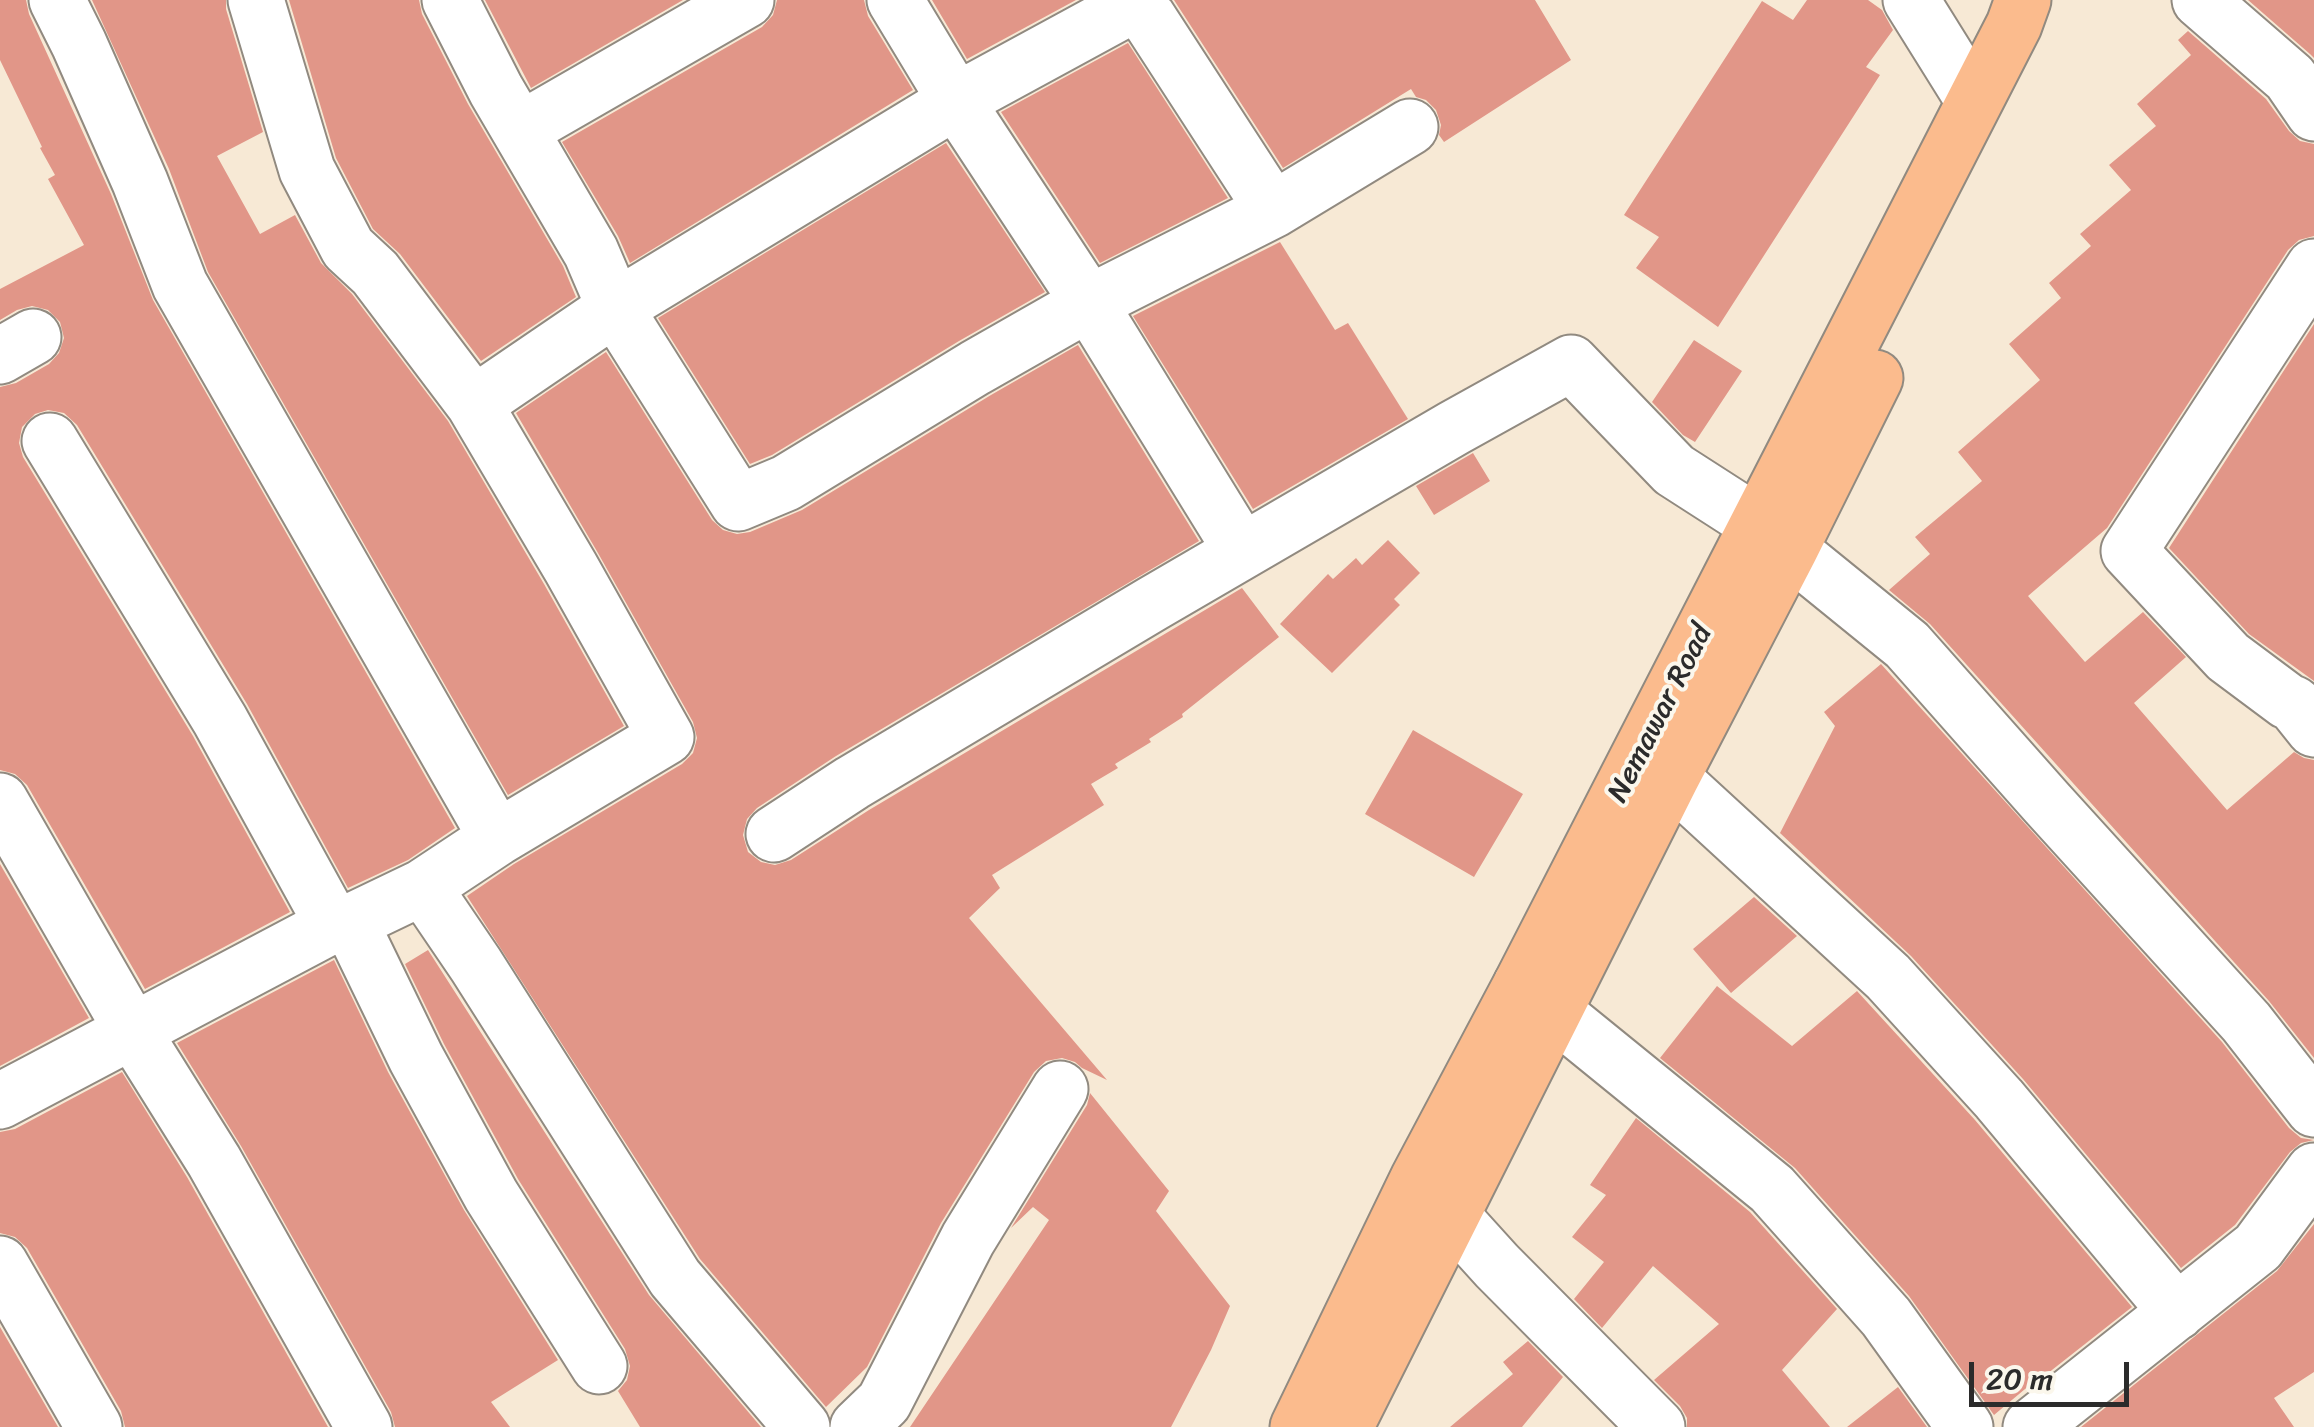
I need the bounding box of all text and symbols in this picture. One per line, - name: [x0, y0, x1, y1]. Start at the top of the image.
- street label: Nemawar Road: [1601, 619, 1721, 809]
- scale bar: [1974, 1342, 2134, 1404]
- text: 20 m: [1986, 1352, 2053, 1406]

